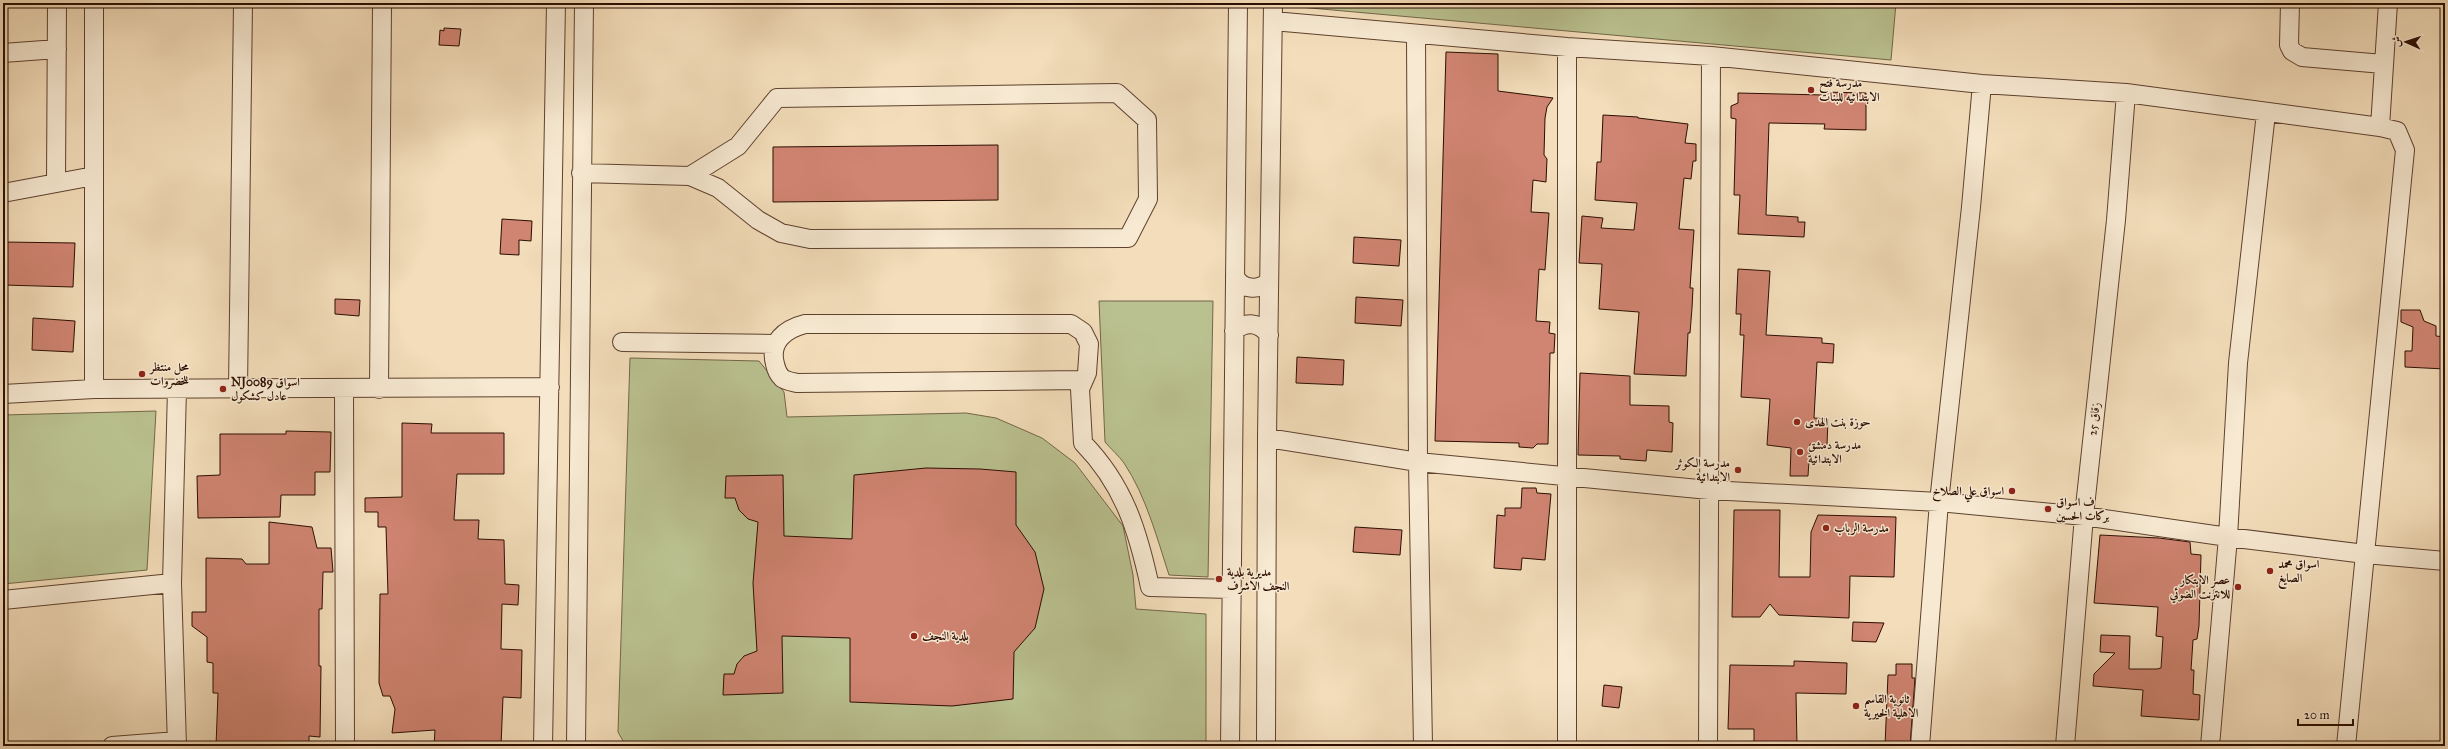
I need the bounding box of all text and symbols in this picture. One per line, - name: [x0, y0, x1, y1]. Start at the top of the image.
- north arrow: [2386, 22, 2426, 62]
- text: ش: [2390, 36, 2403, 47]
- place label: مدرسة فتح الابتدائيه للبنات: [1819, 76, 1880, 105]
- marker: مدرسة فتح الابتدائيه للبنات: [1806, 85, 1816, 95]
- place label: محل منتظر للخضروات: [148, 360, 190, 390]
- marker: محل منتظر للخضروات: [137, 369, 147, 379]
- place label: NJ0089 اسواق عادل كشكول: [231, 375, 300, 404]
- marker: NJ0089 اسواق عادل كشكول: [218, 384, 228, 394]
- street label: زقاق 25: [2085, 401, 2103, 436]
- place label: حوزة بنت الهدى: [1805, 415, 1871, 430]
- marker: حوزة بنت الهدى: [1792, 417, 1802, 427]
- place label: مدرسة دمشق الابتدائية: [1808, 438, 1862, 467]
- marker: مدرسة دمشق الابتدائية: [1795, 447, 1805, 457]
- place label: مدرسة الكوثر الابتدائية: [1673, 456, 1730, 485]
- marker: مدرسة الكوثر الابتدائية: [1733, 465, 1743, 475]
- place label: اسواق علي الصلاخ: [1932, 484, 2004, 503]
- marker: اسواق علي الصلاخ: [2007, 486, 2017, 496]
- place label: ف اسواق بركات الحسين: [2056, 495, 2110, 523]
- marker: ف اسواق بركات الحسين: [2043, 504, 2053, 514]
- place label: مدرسة الرباب: [1834, 521, 1889, 536]
- marker: مدرسة الرباب: [1821, 523, 1831, 533]
- place label: اسواق محمد الصايغ: [2278, 557, 2320, 590]
- place label: مديرية بلدية النجف الاشرف: [1227, 565, 1290, 595]
- marker: اسواق محمد الصايغ: [2265, 566, 2275, 576]
- place label: عصر الابتكار للانترنت الضوئي: [2169, 573, 2230, 604]
- marker: مديرية بلدية النجف الاشرف: [1214, 574, 1224, 584]
- marker: عصر الابتكار للانترنت الضوئي: [2233, 582, 2243, 592]
- place label: بلدية النجف: [922, 629, 969, 644]
- marker: بلدية النجف: [909, 631, 919, 641]
- place label: ثانوية القاسم الاهلية الخيرية: [1864, 692, 1919, 721]
- marker: ثانوية القاسم الاهلية الخيرية: [1851, 701, 1861, 711]
- scale bar: [2298, 701, 2353, 727]
- text: 20 m: [2304, 708, 2330, 722]

